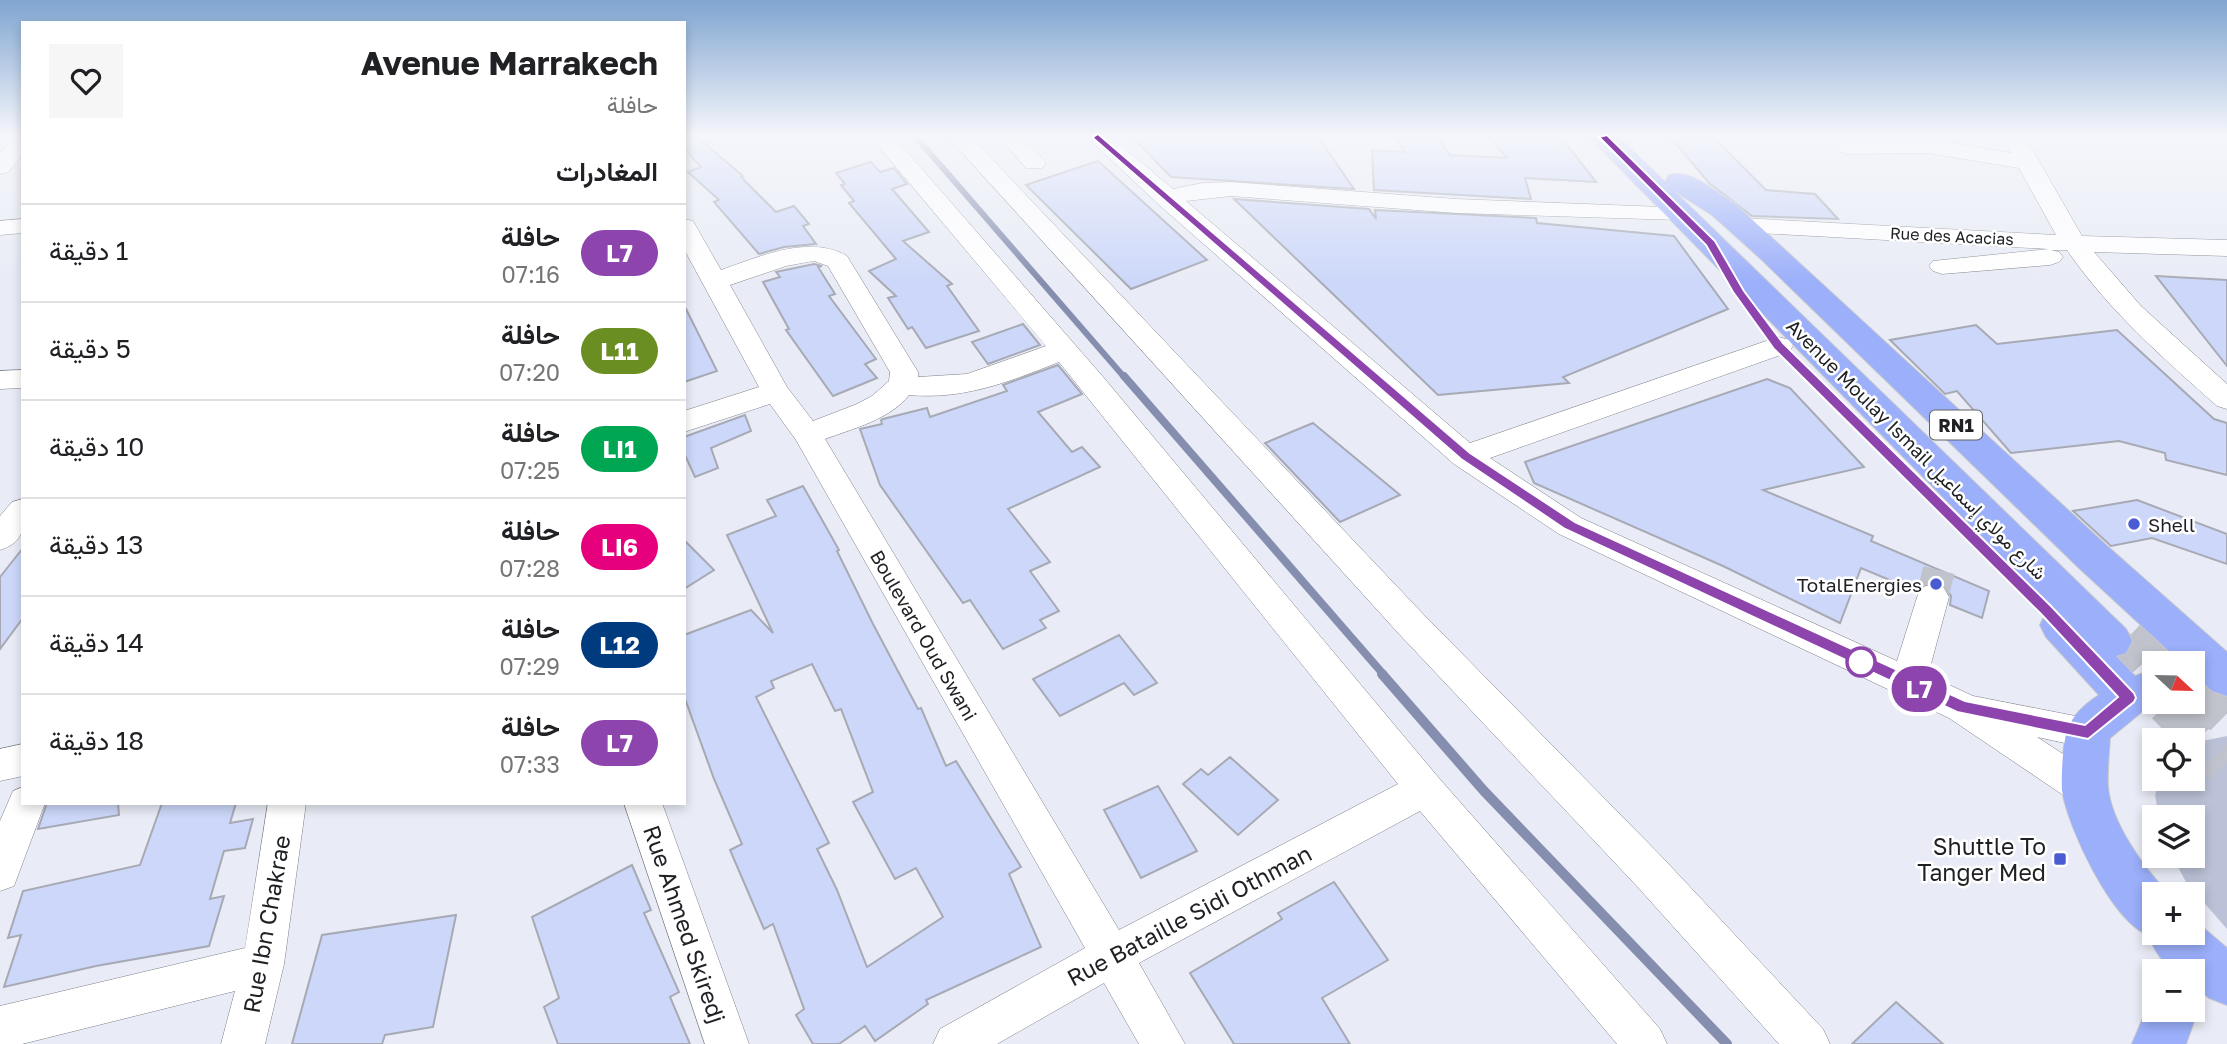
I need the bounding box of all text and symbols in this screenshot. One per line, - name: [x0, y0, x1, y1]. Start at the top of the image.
- text: Avenue Marrakech: [361, 43, 658, 82]
- button: heart: [49, 44, 123, 118]
- text: حافلة: [607, 90, 658, 118]
- text: المغادرات: [556, 156, 658, 187]
- text: حافلة: [501, 221, 560, 252]
- street label: Rue des Acacias: [1890, 223, 2014, 249]
- text: 1 دقيقة: [49, 235, 128, 266]
- text: L7: [606, 238, 633, 267]
- text: 07:16: [502, 260, 560, 288]
- street label: Avenue Moulay Ismail شارع مولاي إسماعيل: [1779, 314, 2052, 587]
- text: حافلة: [501, 319, 560, 350]
- text: 5 دقيقة: [49, 333, 131, 364]
- text: L11: [600, 336, 639, 365]
- text: 07:20: [499, 358, 560, 386]
- road number: RN1: [1930, 410, 1982, 440]
- text: حافلة: [501, 417, 560, 448]
- text: 10 دقيقة: [49, 431, 144, 462]
- text: LI1: [602, 434, 637, 463]
- text: 07:25: [500, 456, 560, 484]
- place label: Shell: [2148, 513, 2195, 536]
- text: حافلة: [501, 515, 560, 546]
- marker: Shell: [2126, 516, 2142, 532]
- text: 13 دقيقة: [49, 529, 144, 560]
- text: LI6: [601, 532, 638, 561]
- street label: Boulevard Oud Swani: [866, 546, 982, 724]
- text: 07:28: [499, 554, 560, 582]
- place label: TotalEnergies: [1797, 573, 1922, 596]
- marker: TotalEnergies: [1928, 576, 1944, 592]
- text: حافلة: [501, 613, 560, 644]
- text: 14 دقيقة: [49, 627, 144, 658]
- text: L12: [599, 630, 640, 659]
- unlabelled marker: [1846, 647, 1876, 677]
- north arrow: [2142, 651, 2205, 714]
- map controls: [2142, 651, 2205, 1022]
- text: 07:29: [499, 652, 560, 680]
- line badge: L7: [1888, 666, 1951, 712]
- text: L7: [1906, 674, 1932, 703]
- text: حافلة: [501, 711, 560, 742]
- text: 18 دقيقة: [49, 725, 144, 756]
- text: L7: [606, 728, 633, 757]
- button: locate: [2142, 728, 2205, 791]
- text: 07:33: [500, 750, 560, 778]
- button: layers: [2142, 805, 2205, 868]
- street label: Rue Ahmed Skiredj: [638, 821, 732, 1027]
- place label: Shuttle To Tanger Med: [1917, 832, 2046, 886]
- street label: Rue Ibn Chakrae: [237, 833, 295, 1015]
- street label: Rue Bataille Sidi Othman: [1062, 839, 1316, 991]
- marker: Shuttle To Tanger Med: [2052, 851, 2068, 867]
- button: +: [2142, 882, 2205, 945]
- button: −: [2142, 959, 2205, 1022]

